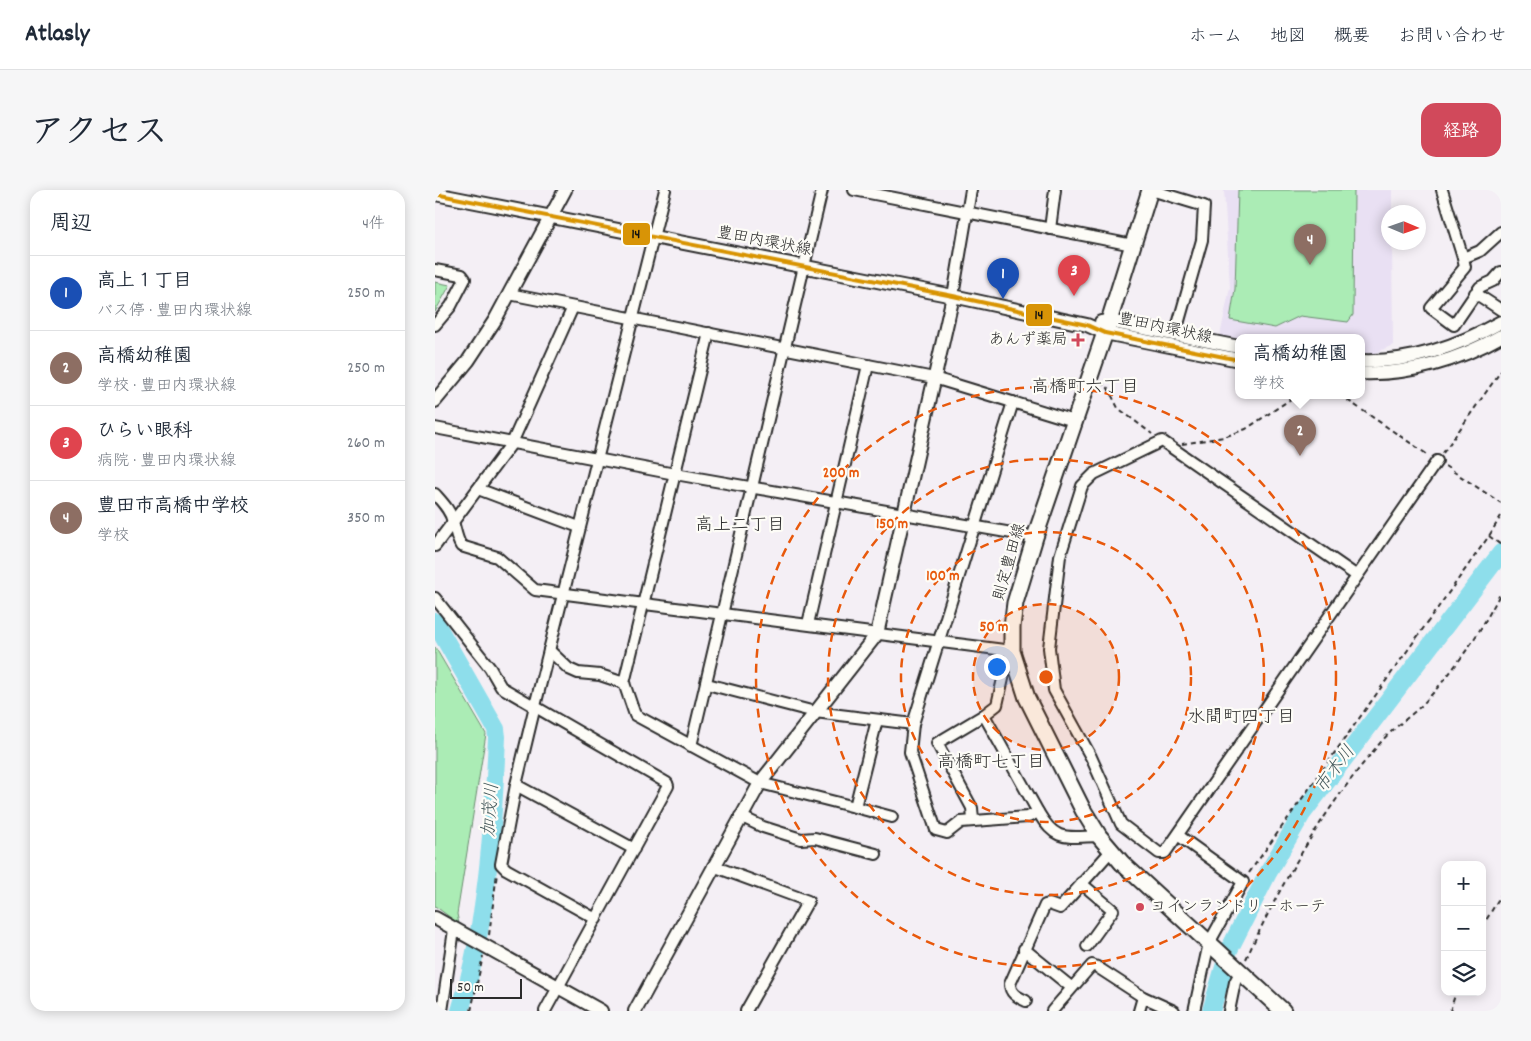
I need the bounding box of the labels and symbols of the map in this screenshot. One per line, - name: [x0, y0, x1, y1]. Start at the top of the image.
- north arrow: [1381, 205, 1426, 250]
- line badge: 14: [622, 222, 651, 246]
- street label: 豊田内環状線: [715, 222, 813, 262]
- pin: 4: [1294, 224, 1326, 265]
- text: 14: [632, 225, 641, 245]
- pin: 3: [1058, 255, 1090, 296]
- pin: 1: [987, 258, 1019, 299]
- line badge: 14: [1025, 303, 1053, 327]
- text: 14: [1035, 306, 1044, 326]
- street label: 豊田内環状線: [1116, 308, 1214, 350]
- place label: あんず薬局: [989, 329, 1068, 352]
- marker: あんず薬局: [1072, 334, 1084, 346]
- district label: 高橋町六丁目: [1031, 376, 1139, 401]
- pin: 2: [1284, 415, 1316, 456]
- text: 200 m: [823, 463, 859, 485]
- district label: 高上二丁目: [695, 514, 785, 539]
- text: 150 m: [876, 514, 908, 536]
- street label: 則定豊田線: [988, 520, 1032, 604]
- text: 100 m: [926, 566, 960, 588]
- text: 50 m: [980, 617, 1008, 639]
- your location: [984, 654, 1010, 680]
- centre of rings: [1037, 668, 1055, 686]
- district label: 水間町四丁目: [1187, 706, 1295, 731]
- water label: 市木川: [1310, 741, 1362, 799]
- district label: 高橋町七丁目: [937, 751, 1045, 776]
- water label: 加茂川: [478, 782, 506, 838]
- place label: コインランドリーホーテ: [1150, 896, 1326, 919]
- marker: コインランドリーホーテ: [1134, 901, 1146, 913]
- scale bar: [450, 976, 523, 999]

